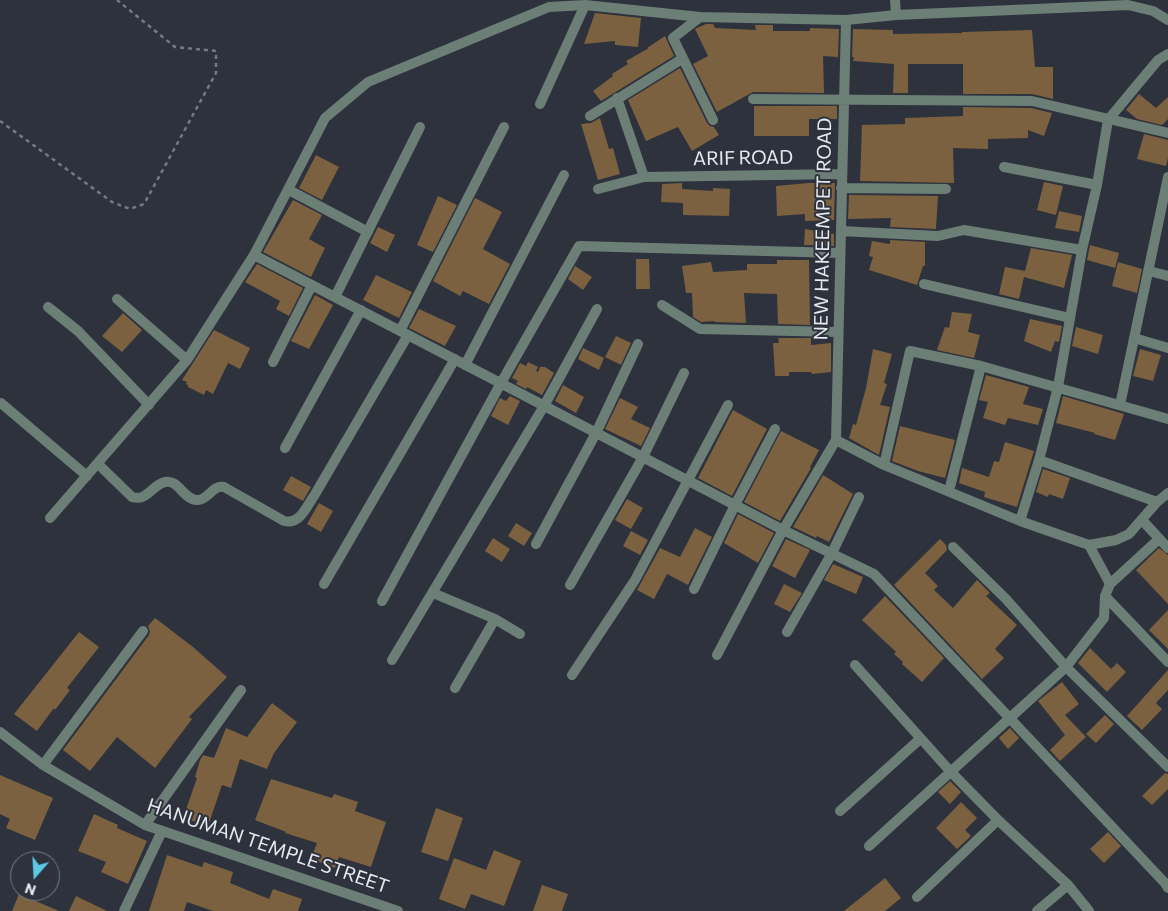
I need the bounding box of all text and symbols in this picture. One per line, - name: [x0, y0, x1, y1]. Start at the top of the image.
- street label: NEW HAKEEMPET ROAD: [810, 117, 836, 341]
- street label: ARIF ROAD: [693, 146, 793, 170]
- street label: HANUMAN TEMPLE STREET: [144, 794, 392, 898]
- north arrow: [10, 851, 60, 901]
- text: N: [23, 880, 38, 899]

